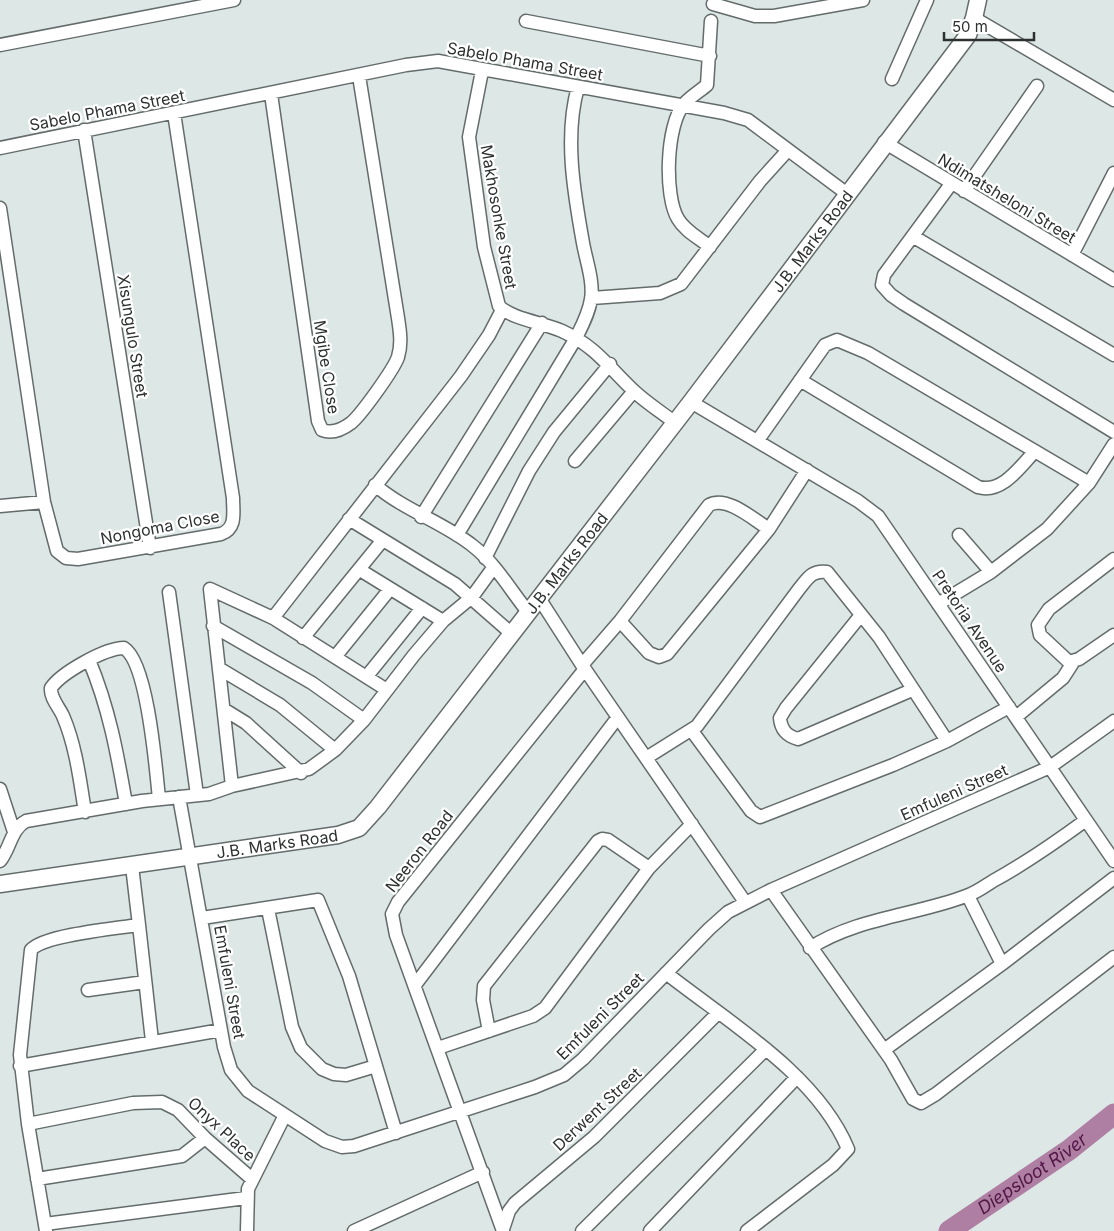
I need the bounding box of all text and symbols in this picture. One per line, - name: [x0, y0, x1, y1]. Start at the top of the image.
- scale bar: [944, 10, 1034, 42]
- text: 50 m: [952, 17, 988, 36]
- street label: Sabelo Phama Street: [446, 37, 604, 85]
- street label: Sabelo Phama Street: [28, 85, 186, 135]
- street label: Makhosonke Street: [476, 143, 522, 291]
- street label: Ndimatsheloni Street: [934, 149, 1080, 247]
- street label: J.B. Marks Road: [767, 186, 857, 296]
- street label: Xisungulo Street: [113, 273, 153, 399]
- street label: Mgibe Close: [310, 319, 344, 415]
- street label: Nongoma Close: [99, 506, 221, 548]
- street label: J.B. Marks Road: [521, 509, 612, 618]
- street label: Pretoria Avenue: [928, 566, 1012, 676]
- street label: Emfuleni Street: [897, 759, 1011, 825]
- street label: Neeron Road: [381, 806, 457, 896]
- street label: J.B. Marks Road: [215, 825, 339, 863]
- street label: Emfuleni Street: [210, 924, 250, 1040]
- street label: Emfuleni Street: [552, 968, 648, 1064]
- street label: Derwent Street: [549, 1063, 645, 1155]
- street label: Onyx Place: [184, 1093, 260, 1165]
- water label: Diepsloot River: [973, 1128, 1092, 1219]

